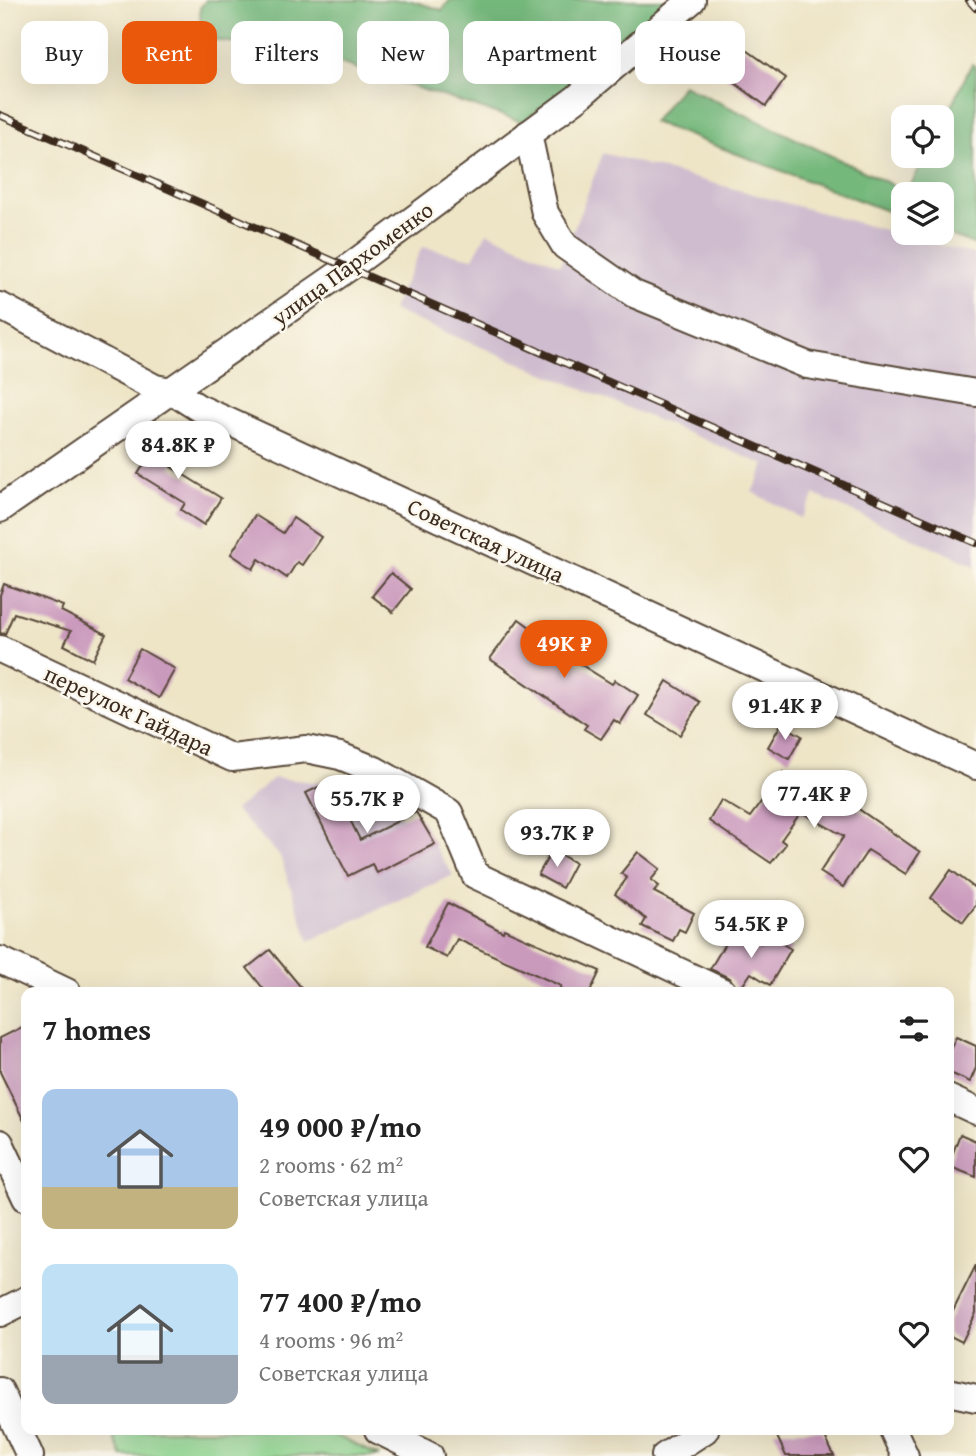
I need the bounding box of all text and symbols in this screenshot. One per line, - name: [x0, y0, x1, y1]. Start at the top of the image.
- chip: Buy: [21, 21, 108, 84]
- chip: Rent: [122, 21, 217, 84]
- chip: Filters: [231, 21, 343, 84]
- chip: New: [357, 21, 449, 84]
- chip: Apartment: [463, 21, 621, 84]
- chip: House: [635, 21, 745, 84]
- map controls: [891, 105, 954, 245]
- button: locate: [891, 105, 954, 168]
- button: layers: [891, 182, 954, 245]
- street label: улица Пархоменко: [263, 193, 440, 334]
- pin: 84.8K ₽: [113, 421, 243, 481]
- text: 84.8K ₽: [141, 427, 215, 460]
- street label: Советская улица: [402, 489, 570, 591]
- pin: 49K ₽: [515, 620, 613, 680]
- text: 49K ₽: [536, 626, 592, 659]
- street label: переулок Гайдара: [39, 656, 219, 764]
- pin: 91.4K ₽: [720, 682, 850, 742]
- text: 91.4K ₽: [748, 688, 822, 721]
- pin: 77.4K ₽: [749, 770, 879, 830]
- pin: 55.7K ₽: [302, 776, 432, 835]
- text: 77.4K ₽: [777, 776, 851, 809]
- text: 55.7K ₽: [330, 781, 404, 814]
- pin: 93.7K ₽: [492, 810, 622, 869]
- text: 93.7K ₽: [520, 815, 594, 848]
- pin: 54.5K ₽: [686, 900, 816, 960]
- text: 54.5K ₽: [714, 906, 788, 939]
- text: 7 homes: [42, 1007, 151, 1051]
- icon: filters: [895, 1010, 933, 1048]
- text: 49 000 ₽/mo: [259, 1104, 422, 1148]
- icon: home: [98, 1117, 182, 1201]
- icon: heart: [895, 1140, 933, 1178]
- text: 2 rooms · 62 m²: [259, 1148, 403, 1181]
- text: Советская улица: [259, 1181, 428, 1214]
- text: 77 400 ₽/mo: [259, 1279, 422, 1323]
- icon: home: [98, 1292, 182, 1376]
- icon: heart: [895, 1315, 933, 1353]
- text: 4 rooms · 96 m²: [259, 1323, 403, 1356]
- text: Советская улица: [259, 1356, 428, 1389]

